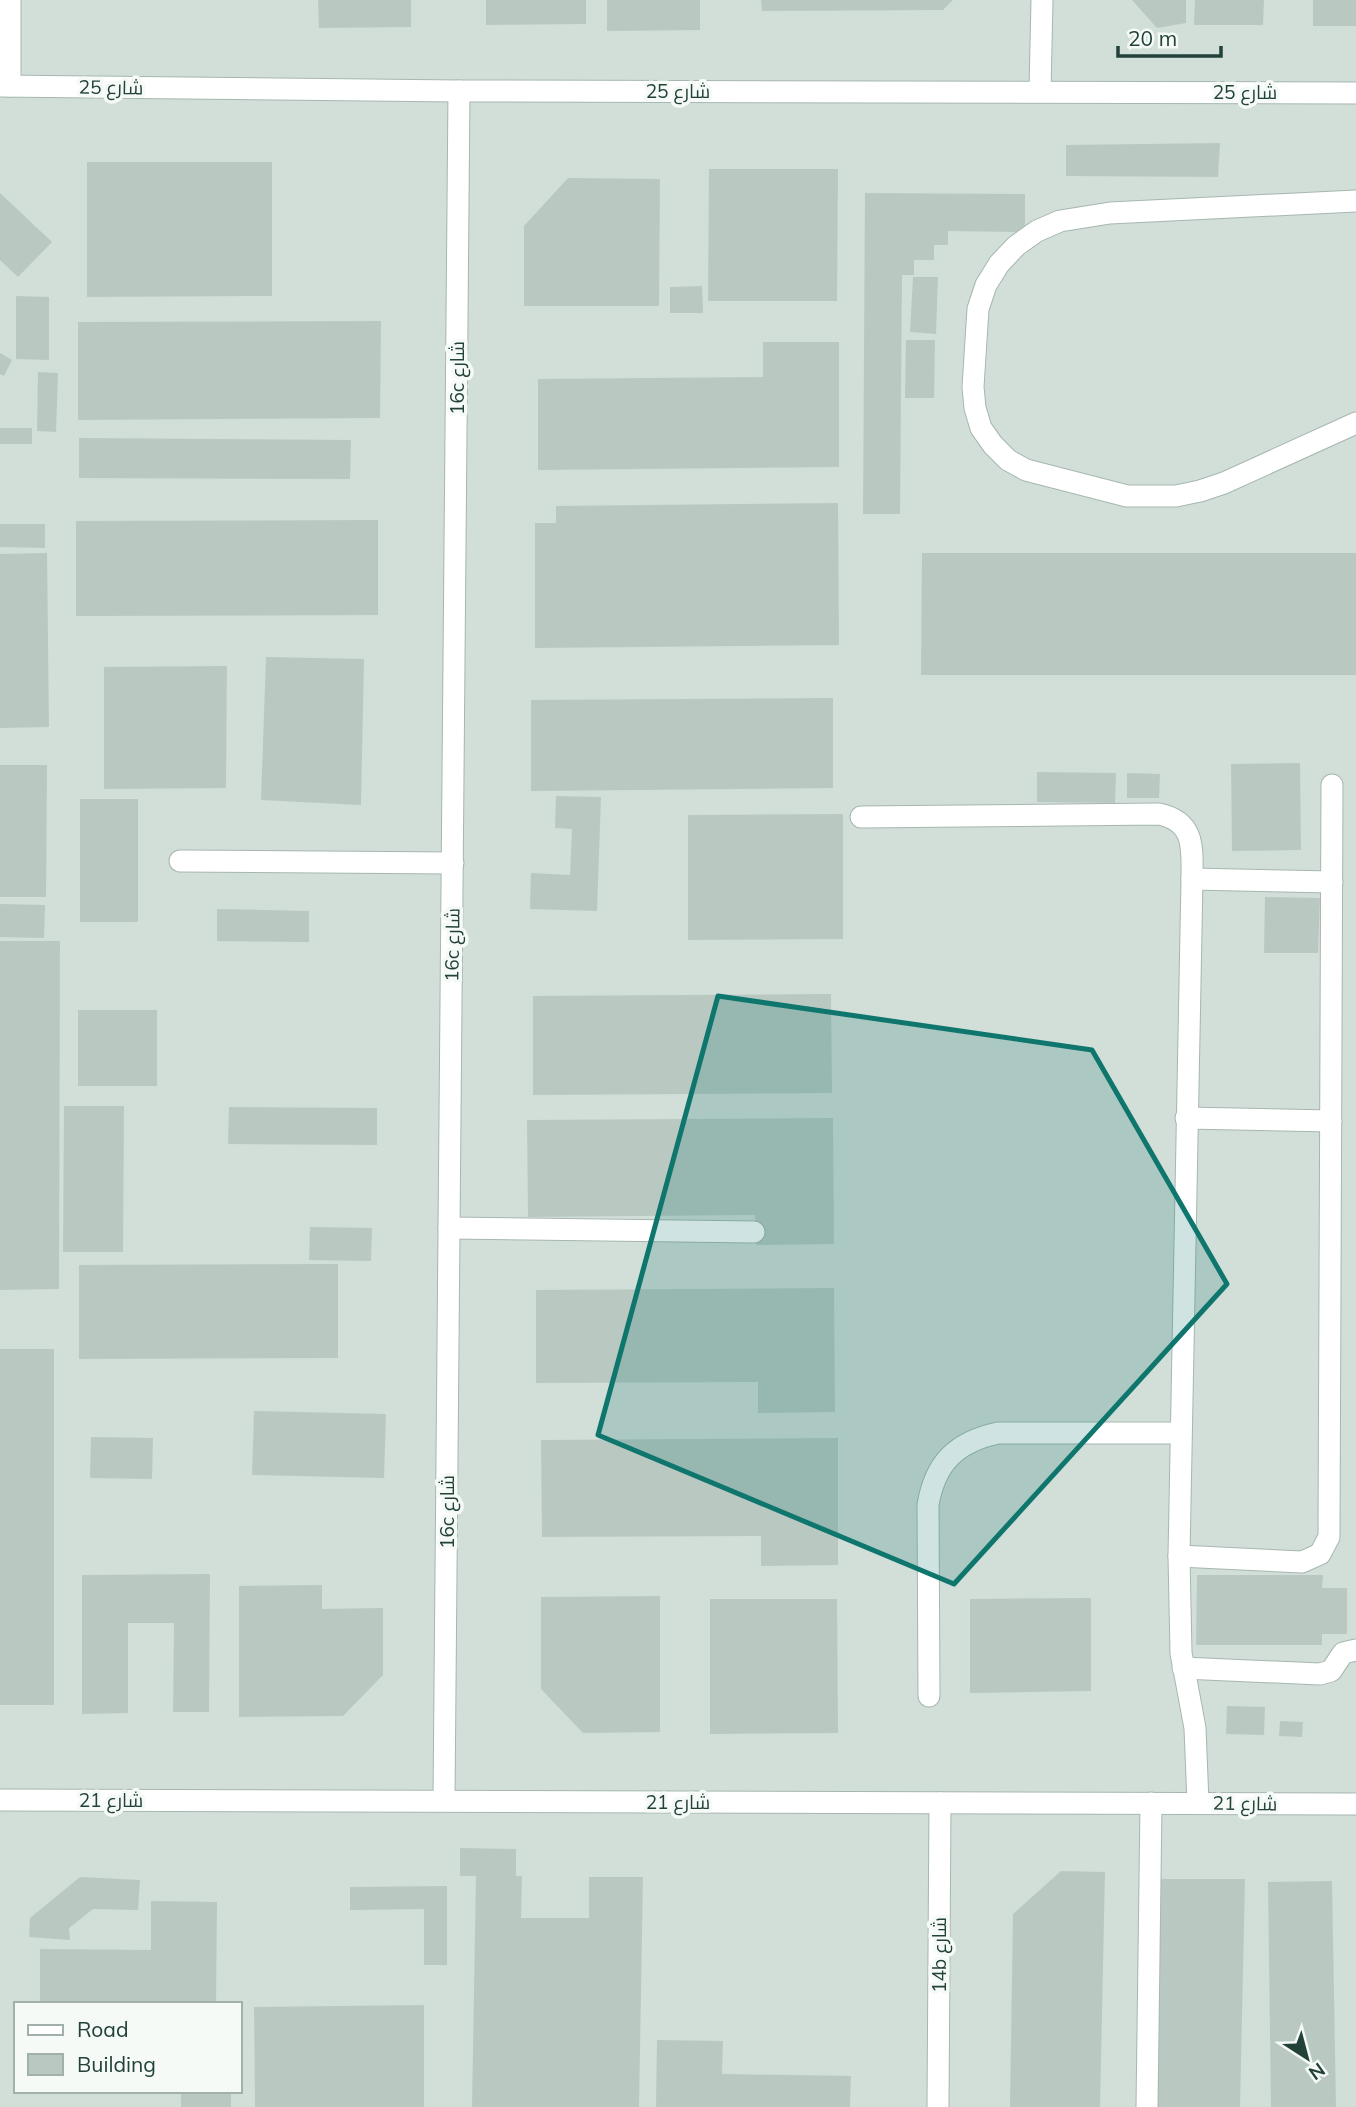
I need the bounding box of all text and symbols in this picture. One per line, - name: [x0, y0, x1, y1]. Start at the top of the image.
- scale bar: [1118, 14, 1221, 58]
- text: 20 m: [1128, 25, 1177, 51]
- street label: شارع 25: [78, 74, 143, 102]
- street label: شارع 25: [646, 79, 710, 105]
- street label: شارع 25: [1213, 80, 1277, 106]
- street label: 16c شارع: [445, 341, 471, 415]
- street label: 16c شارع: [439, 908, 467, 982]
- street label: 16c شارع: [435, 1475, 461, 1549]
- street label: شارع 21: [79, 1788, 143, 1814]
- street label: شارع 21: [646, 1790, 710, 1816]
- street label: شارع 21: [1212, 1790, 1277, 1818]
- street label: 14b شارع: [927, 1917, 953, 1993]
- legend: [14, 2002, 242, 2093]
- text: Road: [77, 2016, 128, 2042]
- north arrow: [1272, 2023, 1342, 2093]
- text: Building: [77, 2051, 156, 2077]
- text: N: [1304, 2058, 1330, 2086]

